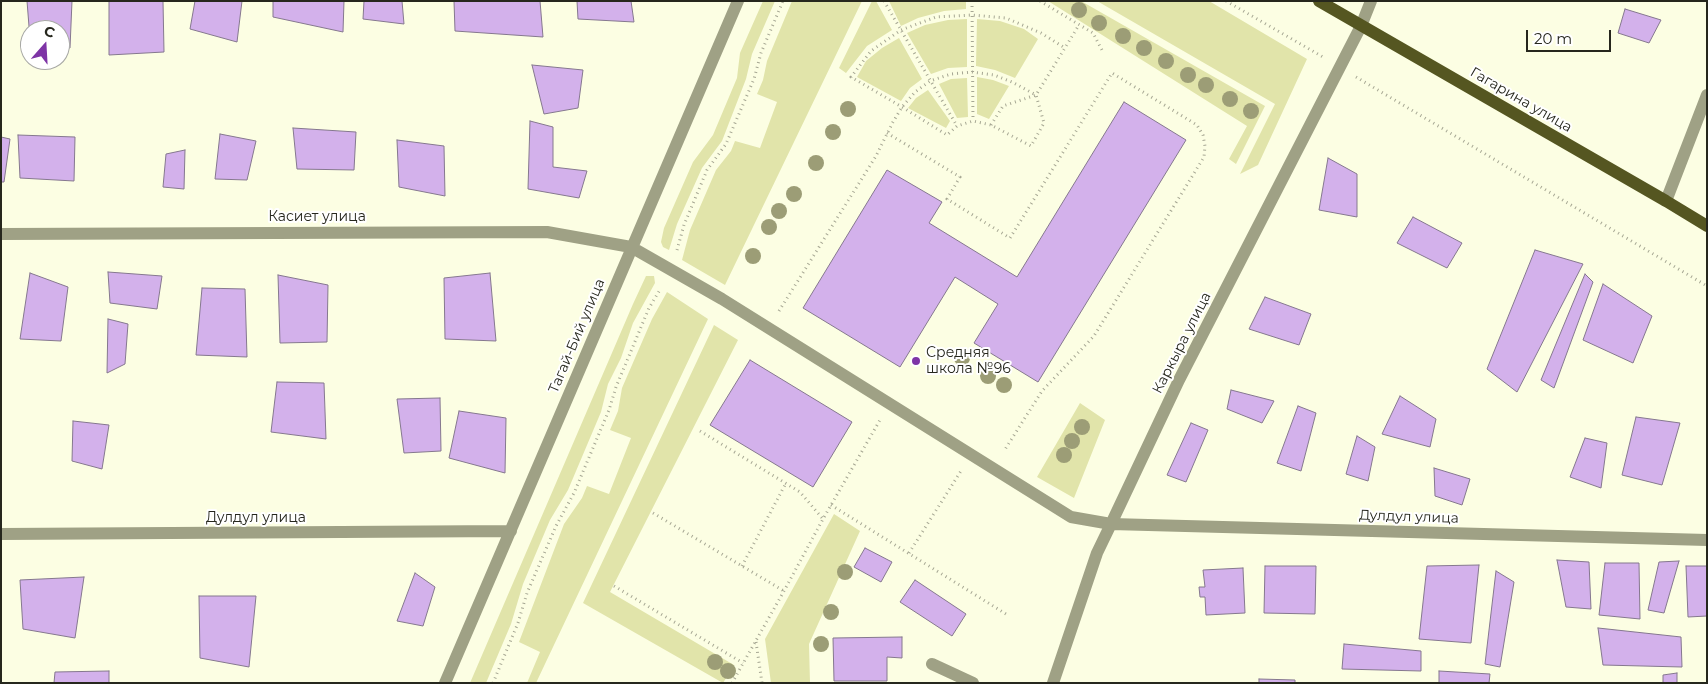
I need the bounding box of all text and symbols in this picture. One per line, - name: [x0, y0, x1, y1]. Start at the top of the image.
- north arrow: [20, 20, 70, 70]
- scale bar: [1528, 20, 1613, 52]
- text: С: [42, 22, 57, 42]
- text: 20 m: [1534, 29, 1572, 48]
- street label: Гагарина улица: [1467, 64, 1575, 136]
- street label: Касиет улица: [268, 209, 366, 225]
- street label: Тагай-Бий улица: [545, 276, 609, 396]
- street label: Каркыра улица: [1149, 289, 1215, 397]
- place label: Средняя школа №96: [926, 345, 1011, 378]
- marker: Средняя школа №96: [910, 355, 922, 367]
- street label: Дулдул улица: [1359, 507, 1459, 527]
- street label: Дулдул улица: [206, 510, 306, 526]

